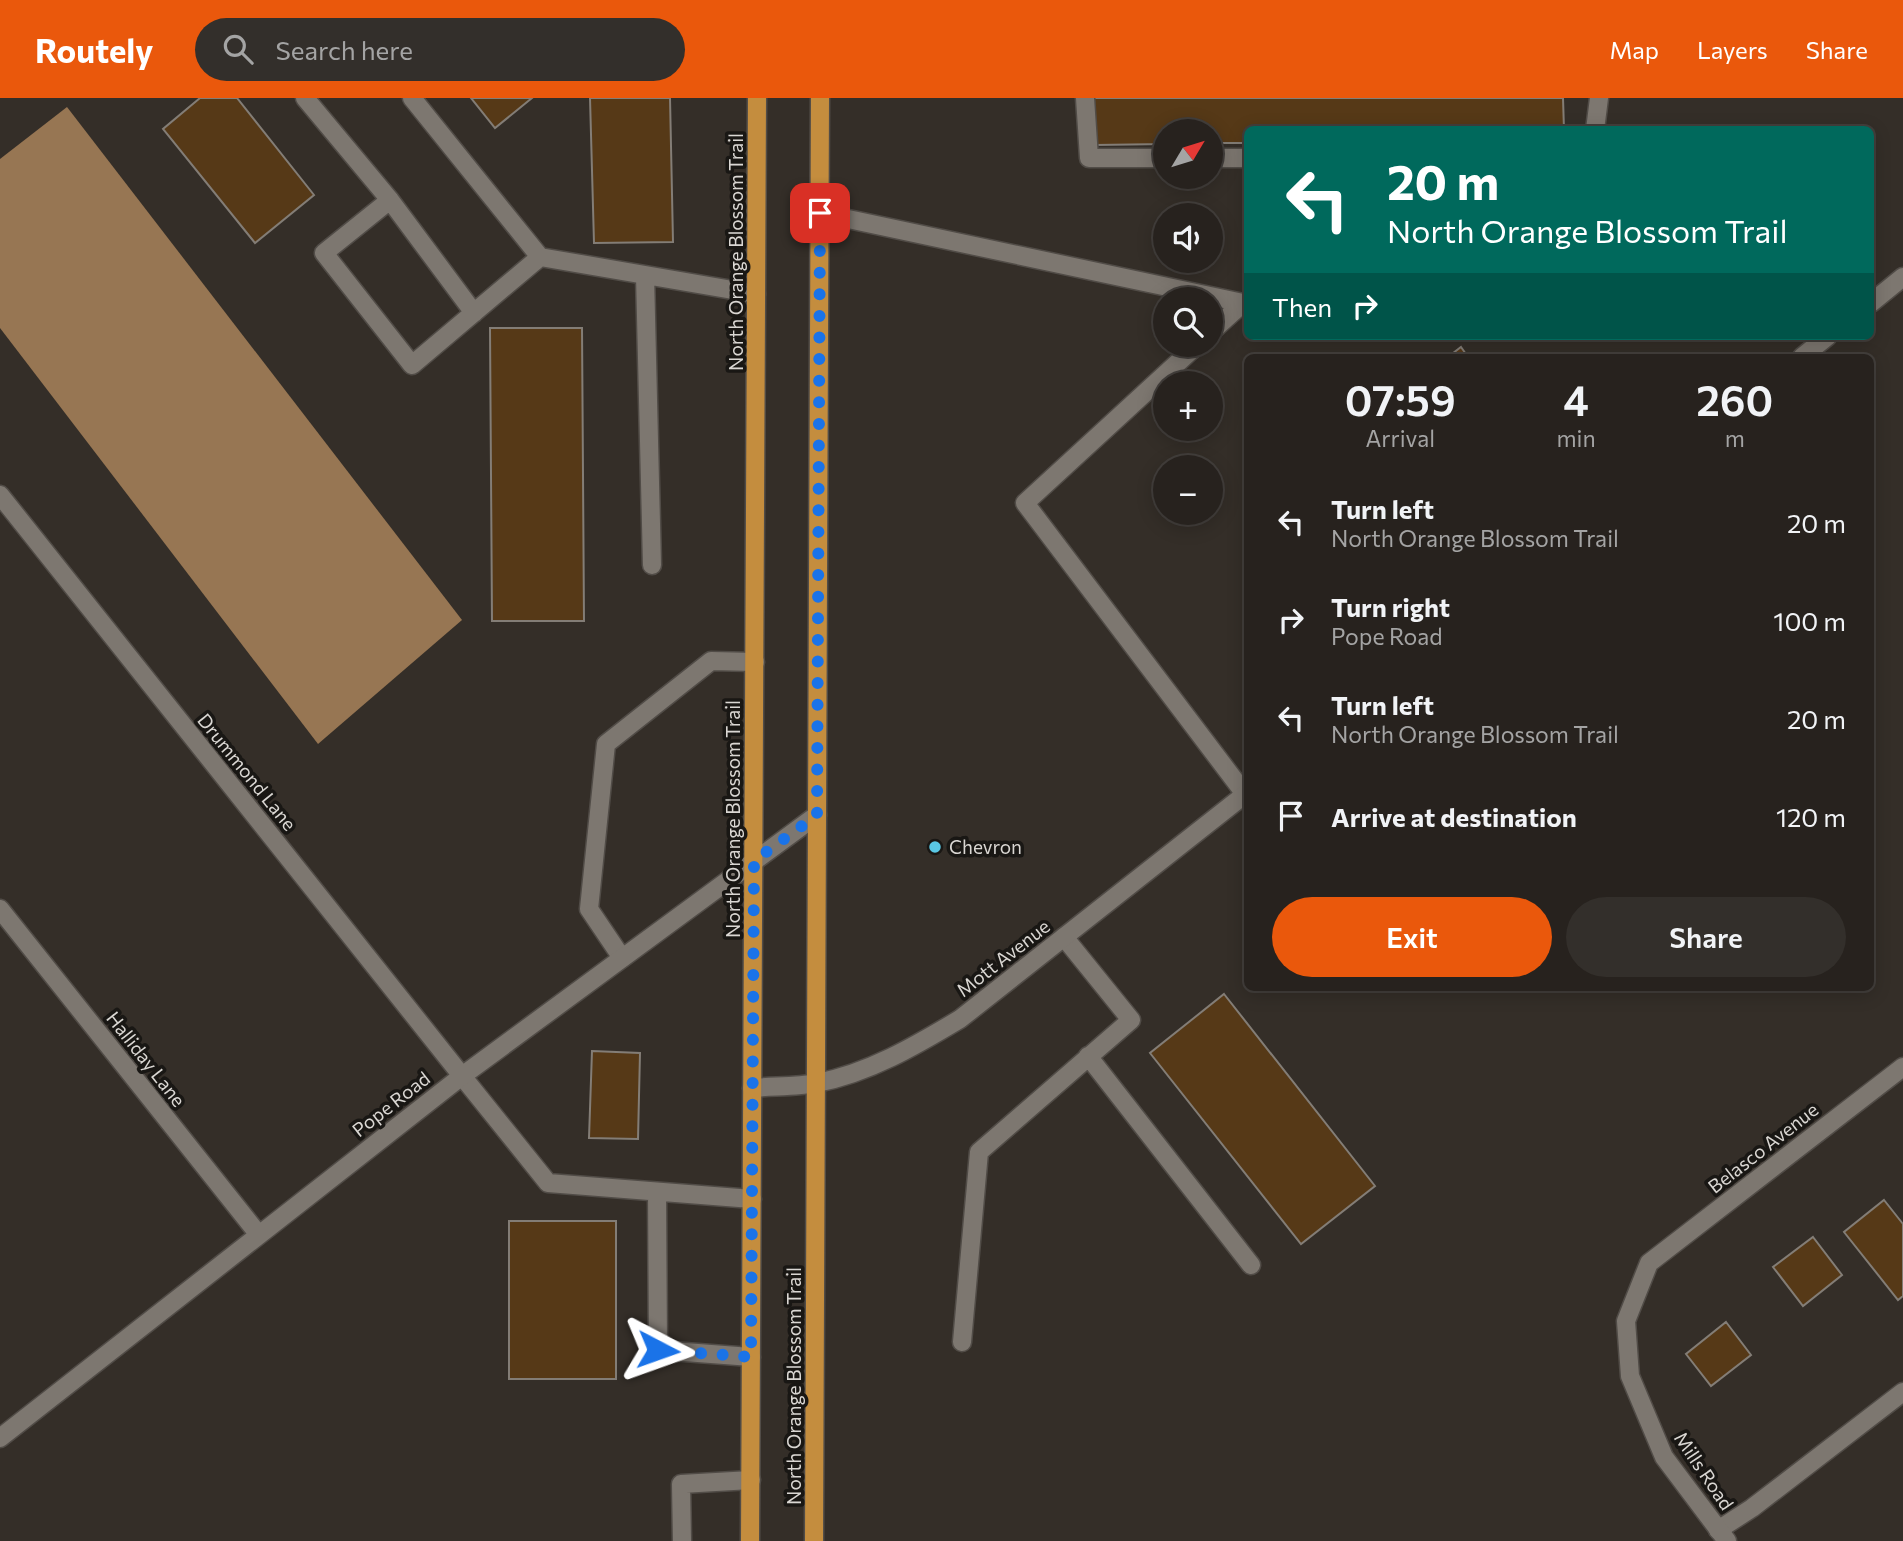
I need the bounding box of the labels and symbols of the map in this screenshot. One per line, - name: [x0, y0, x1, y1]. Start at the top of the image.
- north arrow: [1153, 119, 1223, 189]
- street label: North Orange Blossom Trail: [724, 133, 747, 371]
- pin: [790, 183, 850, 243]
- street label: North Orange Blossom Trail: [721, 700, 744, 938]
- street label: Drummond Lane: [193, 709, 302, 835]
- place label: Chevron: [949, 835, 1022, 858]
- marker: Chevron: [927, 839, 943, 855]
- street label: Mott Avenue: [952, 914, 1054, 1001]
- street label: Halliday Lane: [102, 1006, 191, 1111]
- street label: Pope Road: [347, 1066, 434, 1141]
- street label: Belasco Avenue: [1703, 1097, 1822, 1198]
- street label: North Orange Blossom Trail: [782, 1267, 805, 1505]
- position arrow: [621, 1313, 695, 1387]
- street label: Mills Road: [1670, 1427, 1739, 1514]

